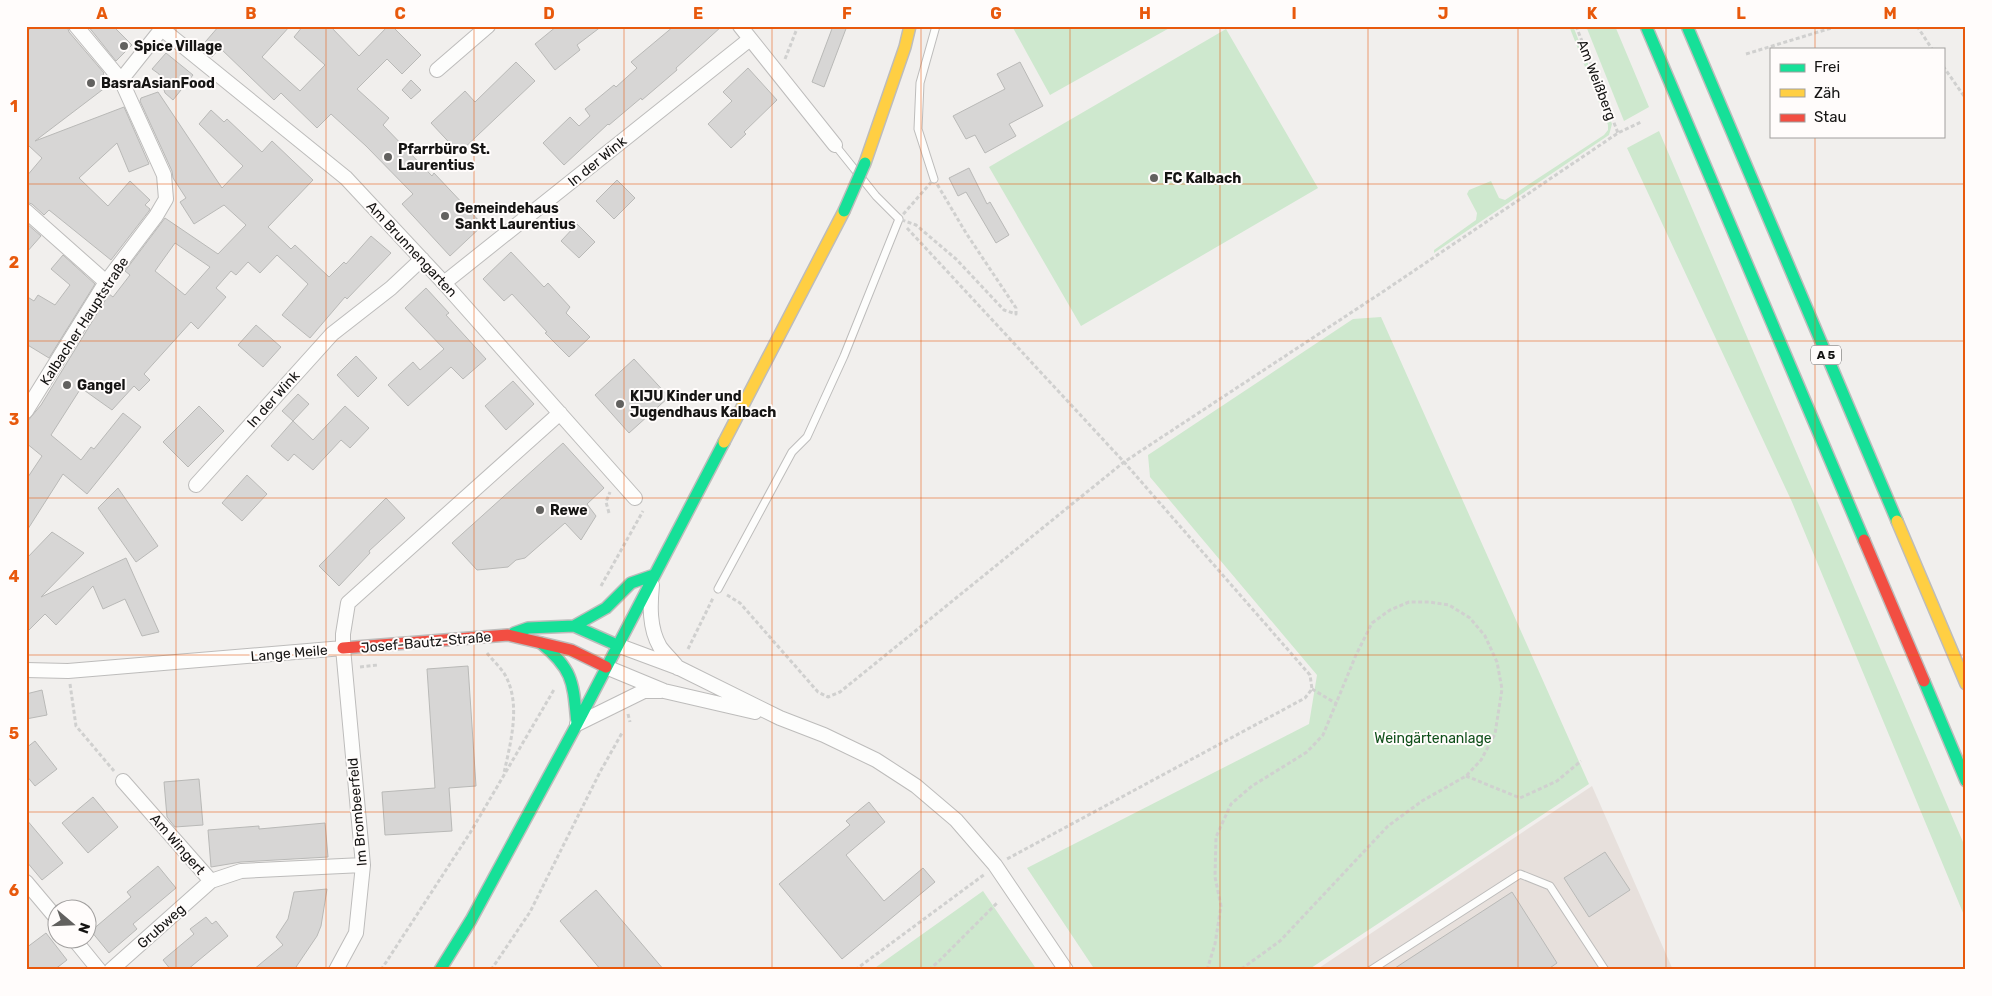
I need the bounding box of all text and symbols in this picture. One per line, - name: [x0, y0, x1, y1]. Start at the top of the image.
- text: A: [96, 4, 108, 23]
- text: B: [245, 4, 257, 23]
- text: C: [394, 4, 406, 23]
- text: D: [543, 4, 555, 23]
- text: E: [693, 4, 703, 23]
- text: F: [842, 4, 852, 23]
- text: G: [990, 4, 1002, 23]
- text: H: [1139, 4, 1151, 23]
- text: I: [1291, 4, 1297, 23]
- text: J: [1438, 4, 1448, 23]
- text: K: [1587, 4, 1598, 23]
- text: L: [1736, 4, 1746, 23]
- text: M: [1883, 4, 1897, 23]
- street label: Am Weißberg: [1573, 37, 1620, 123]
- place label: Spice Village: [134, 38, 222, 55]
- marker: Spice Village: [118, 40, 130, 52]
- legend: [1770, 48, 1944, 138]
- text: Frei: [1814, 58, 1840, 76]
- place label: BasraAsianFood: [101, 75, 215, 92]
- marker: BasraAsianFood: [85, 77, 97, 89]
- text: Zäh: [1814, 84, 1840, 102]
- text: 1: [10, 97, 18, 116]
- text: Stau: [1814, 108, 1847, 126]
- street label: In der Wink: [565, 132, 631, 190]
- place label: Pfarrbüro St. Laurentius: [398, 141, 490, 174]
- marker: Pfarrbüro St. Laurentius: [382, 151, 394, 163]
- place label: FC Kalbach: [1164, 170, 1241, 187]
- marker: FC Kalbach: [1148, 172, 1160, 184]
- street label: Am Brunnengarten: [363, 198, 460, 301]
- place label: Gemeindehaus Sankt Laurentius: [455, 200, 576, 233]
- marker: Gemeindehaus Sankt Laurentius: [439, 210, 451, 222]
- text: 2: [9, 253, 19, 272]
- street label: Kalbacher Hauptstraße: [37, 254, 132, 389]
- road number: A 5: [1811, 346, 1841, 364]
- street label: In der Wink: [243, 367, 304, 431]
- place label: Gangel: [77, 377, 126, 394]
- marker: Gangel: [61, 379, 73, 391]
- place label: KIJU Kinder und Jugendhaus Kalbach: [630, 388, 776, 421]
- marker: KIJU Kinder und Jugendhaus Kalbach: [614, 398, 626, 410]
- text: 3: [9, 410, 19, 429]
- place label: Rewe: [550, 502, 588, 519]
- marker: Rewe: [534, 504, 546, 516]
- text: 4: [9, 567, 20, 586]
- street label: Josef-Bautz-Straße: [360, 628, 492, 657]
- street label: Lange Meile: [250, 642, 328, 665]
- text: 5: [9, 724, 19, 743]
- park label: Weingärtenanlage: [1374, 730, 1492, 747]
- street label: Im Brombeerfeld: [344, 757, 371, 867]
- street label: Am Wingert: [147, 810, 209, 879]
- text: 6: [9, 881, 19, 900]
- north arrow: [48, 898, 98, 948]
- street label: Grubweg: [134, 900, 189, 952]
- text: N: [74, 921, 93, 936]

